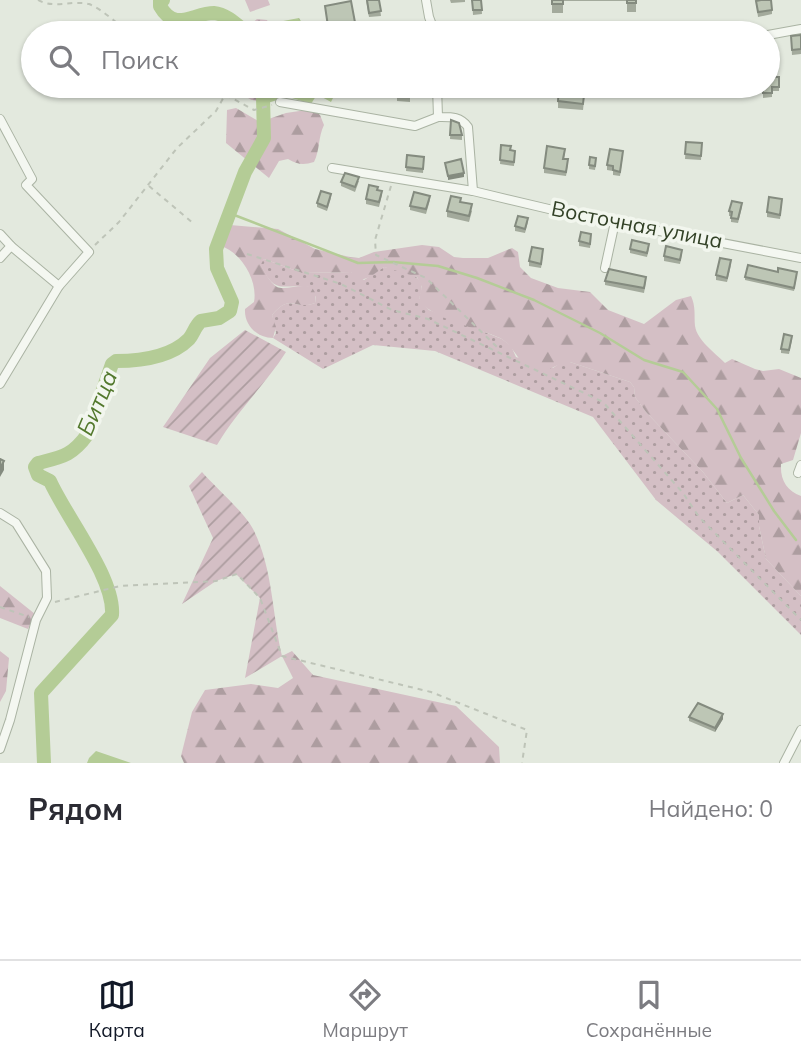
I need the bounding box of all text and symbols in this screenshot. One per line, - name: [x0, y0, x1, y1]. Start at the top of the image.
- search box: [21, 21, 780, 98]
- icon: search: [45, 41, 83, 79]
- text: Поиск: [101, 43, 179, 76]
- street label: Восточная улица: [549, 195, 725, 253]
- water label: Битца: [70, 366, 123, 440]
- text: Рядом: [28, 790, 123, 828]
- text: Найдено: 0: [649, 794, 773, 823]
- tab: Карта: [89, 976, 145, 1042]
- tab: Маршрут: [322, 976, 408, 1042]
- tab: Сохранённые: [586, 976, 712, 1042]

